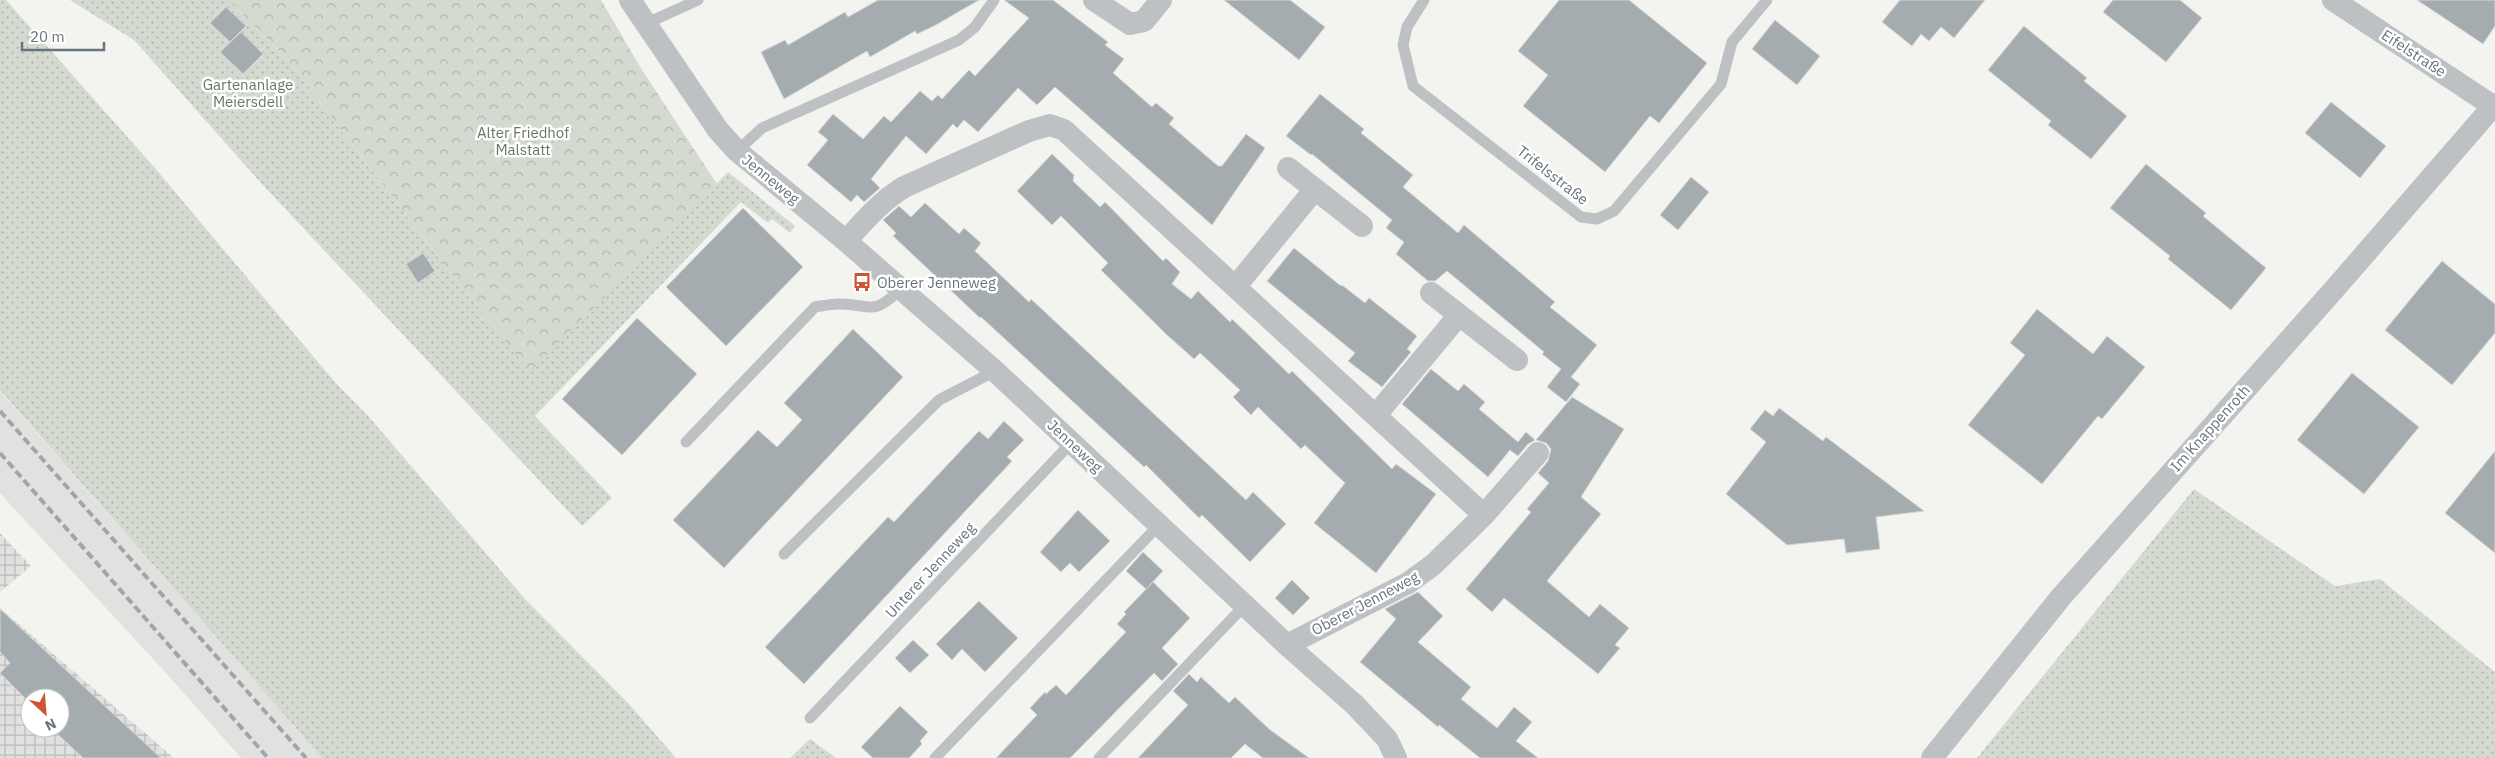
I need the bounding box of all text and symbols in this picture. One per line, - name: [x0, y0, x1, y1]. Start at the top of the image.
- scale bar: [22, 20, 105, 52]
- street label: Eifelstraße: [2378, 25, 2450, 81]
- text: 20 m: [30, 27, 65, 46]
- park label: Gartenanlage Meiersdell: [203, 75, 293, 111]
- park label: Alter Friedhof Malstatt: [477, 123, 569, 159]
- street label: Trifelsstraße: [1514, 141, 1592, 209]
- street label: Jenneweg: [738, 150, 804, 208]
- bus stop icon: Oberer Jenneweg: [851, 271, 873, 293]
- place label: Oberer Jenneweg: [877, 273, 996, 292]
- street label: Im Knappenroth: [2166, 381, 2254, 475]
- street label: Jenneweg: [1043, 416, 1107, 476]
- street label: Unterer Jenneweg: [881, 518, 979, 622]
- street label: Oberer Jenneweg: [1308, 567, 1422, 639]
- north arrow: [20, 688, 70, 738]
- text: N: [42, 714, 59, 735]

